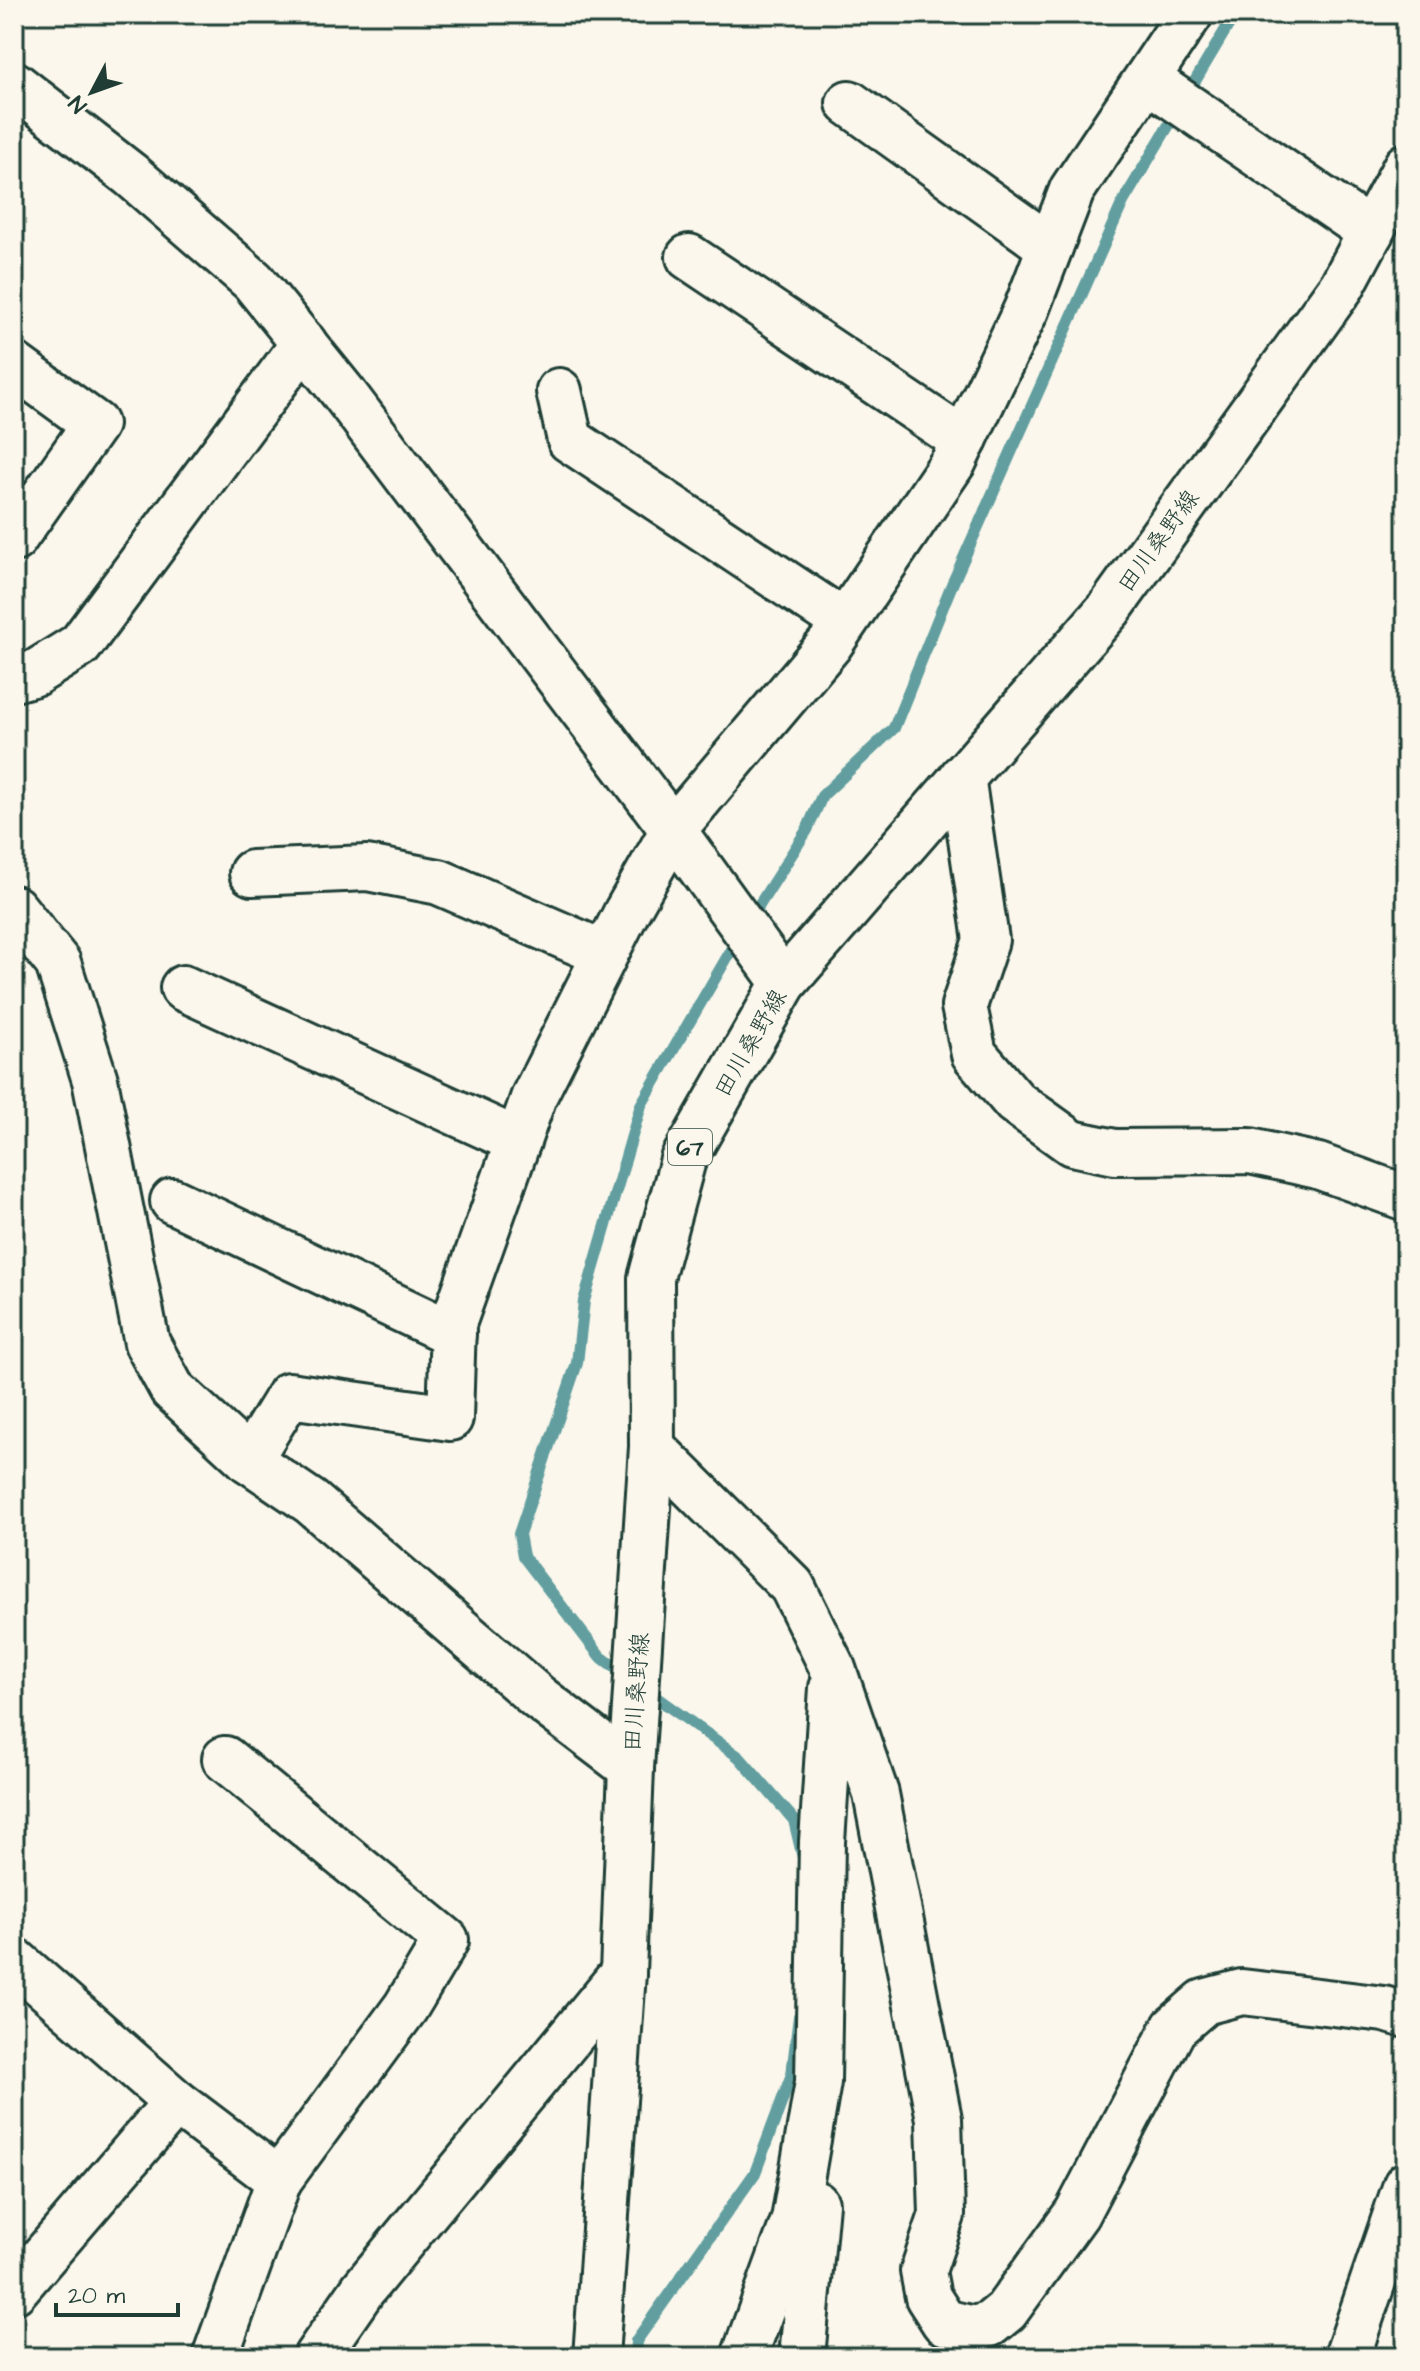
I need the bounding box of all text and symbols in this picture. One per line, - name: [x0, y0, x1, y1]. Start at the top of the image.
- north arrow: [52, 52, 132, 132]
- text: N: [62, 89, 94, 120]
- street label: 田川桑野線: [1110, 483, 1208, 600]
- street label: 田川桑野線: [706, 983, 796, 1104]
- road number: 67: [668, 1129, 712, 1165]
- street label: 田川桑野線: [616, 1631, 658, 1753]
- scale bar: [56, 2267, 178, 2317]
- text: 20 m: [68, 2279, 125, 2313]

